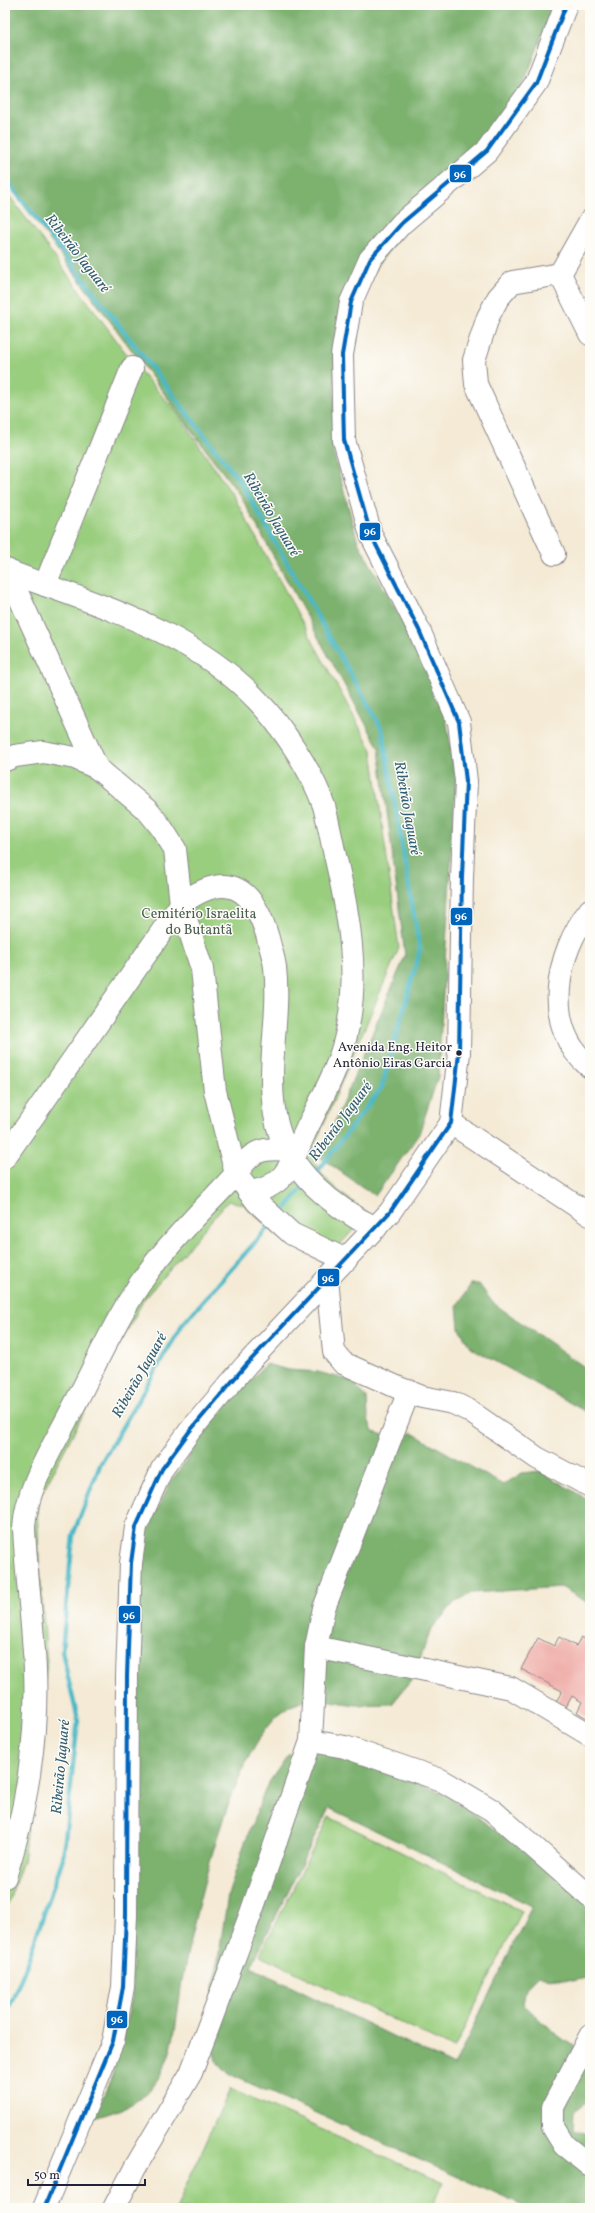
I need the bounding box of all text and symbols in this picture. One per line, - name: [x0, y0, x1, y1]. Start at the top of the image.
- line badge: 96: [449, 164, 472, 183]
- text: 96: [454, 168, 466, 183]
- water label: Ribeirão Jaguaré: [39, 210, 115, 299]
- water label: Ribeirão Jaguaré: [237, 469, 305, 562]
- line badge: 96: [359, 522, 381, 541]
- text: 96: [364, 525, 376, 540]
- water label: Ribeirão Jaguaré: [388, 760, 425, 858]
- park label: Cemitério Israelita do Butantã: [142, 905, 256, 940]
- line badge: 96: [450, 907, 473, 926]
- text: 96: [455, 910, 467, 925]
- place label: Avenida Eng. Heitor Antônio Eiras Garcia: [333, 1039, 453, 1073]
- marker: Avenida Eng. Heitor Antônio Eiras Garcia: [454, 1048, 464, 1058]
- water label: Ribeirão Jaguaré: [304, 1076, 379, 1166]
- line badge: 96: [317, 1268, 340, 1287]
- text: 96: [322, 1272, 334, 1287]
- water label: Ribeirão Jaguaré: [107, 1328, 174, 1422]
- line badge: 96: [118, 1605, 141, 1624]
- text: 96: [123, 1609, 135, 1624]
- water label: Ribeirão Jaguaré: [47, 1717, 76, 1815]
- line badge: 96: [106, 2010, 128, 2029]
- text: 96: [111, 2013, 123, 2028]
- scale bar: [28, 2161, 145, 2187]
- text: 50 m: [34, 2168, 60, 2184]

